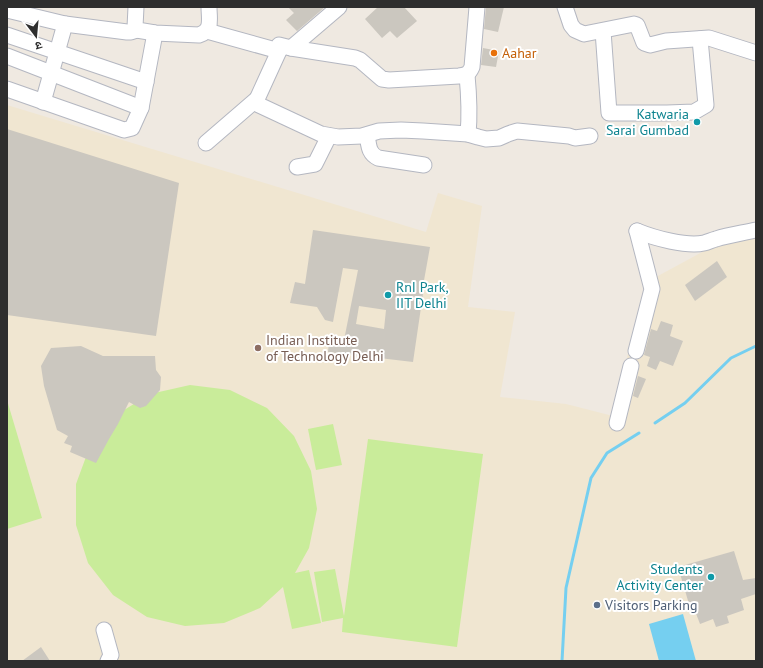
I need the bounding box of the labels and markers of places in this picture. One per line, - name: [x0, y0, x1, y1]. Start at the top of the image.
- place label: Aahar: [502, 44, 537, 62]
- marker: Aahar: [489, 48, 499, 58]
- place label: Katwaria Sarai Gumbad: [606, 105, 689, 139]
- marker: Katwaria Sarai Gumbad: [692, 117, 702, 127]
- place label: RnI Park, IIT Delhi: [396, 278, 449, 312]
- marker: RnI Park, IIT Delhi: [383, 290, 393, 300]
- place label: Indian Institute of Technology Delhi: [266, 331, 384, 365]
- marker: Indian Institute of Technology Delhi: [253, 343, 263, 353]
- place label: Students Activity Center: [616, 560, 703, 594]
- marker: Students Activity Center: [706, 572, 716, 582]
- place label: Visitors Parking: [604, 596, 698, 614]
- marker: Visitors Parking: [592, 600, 602, 610]

